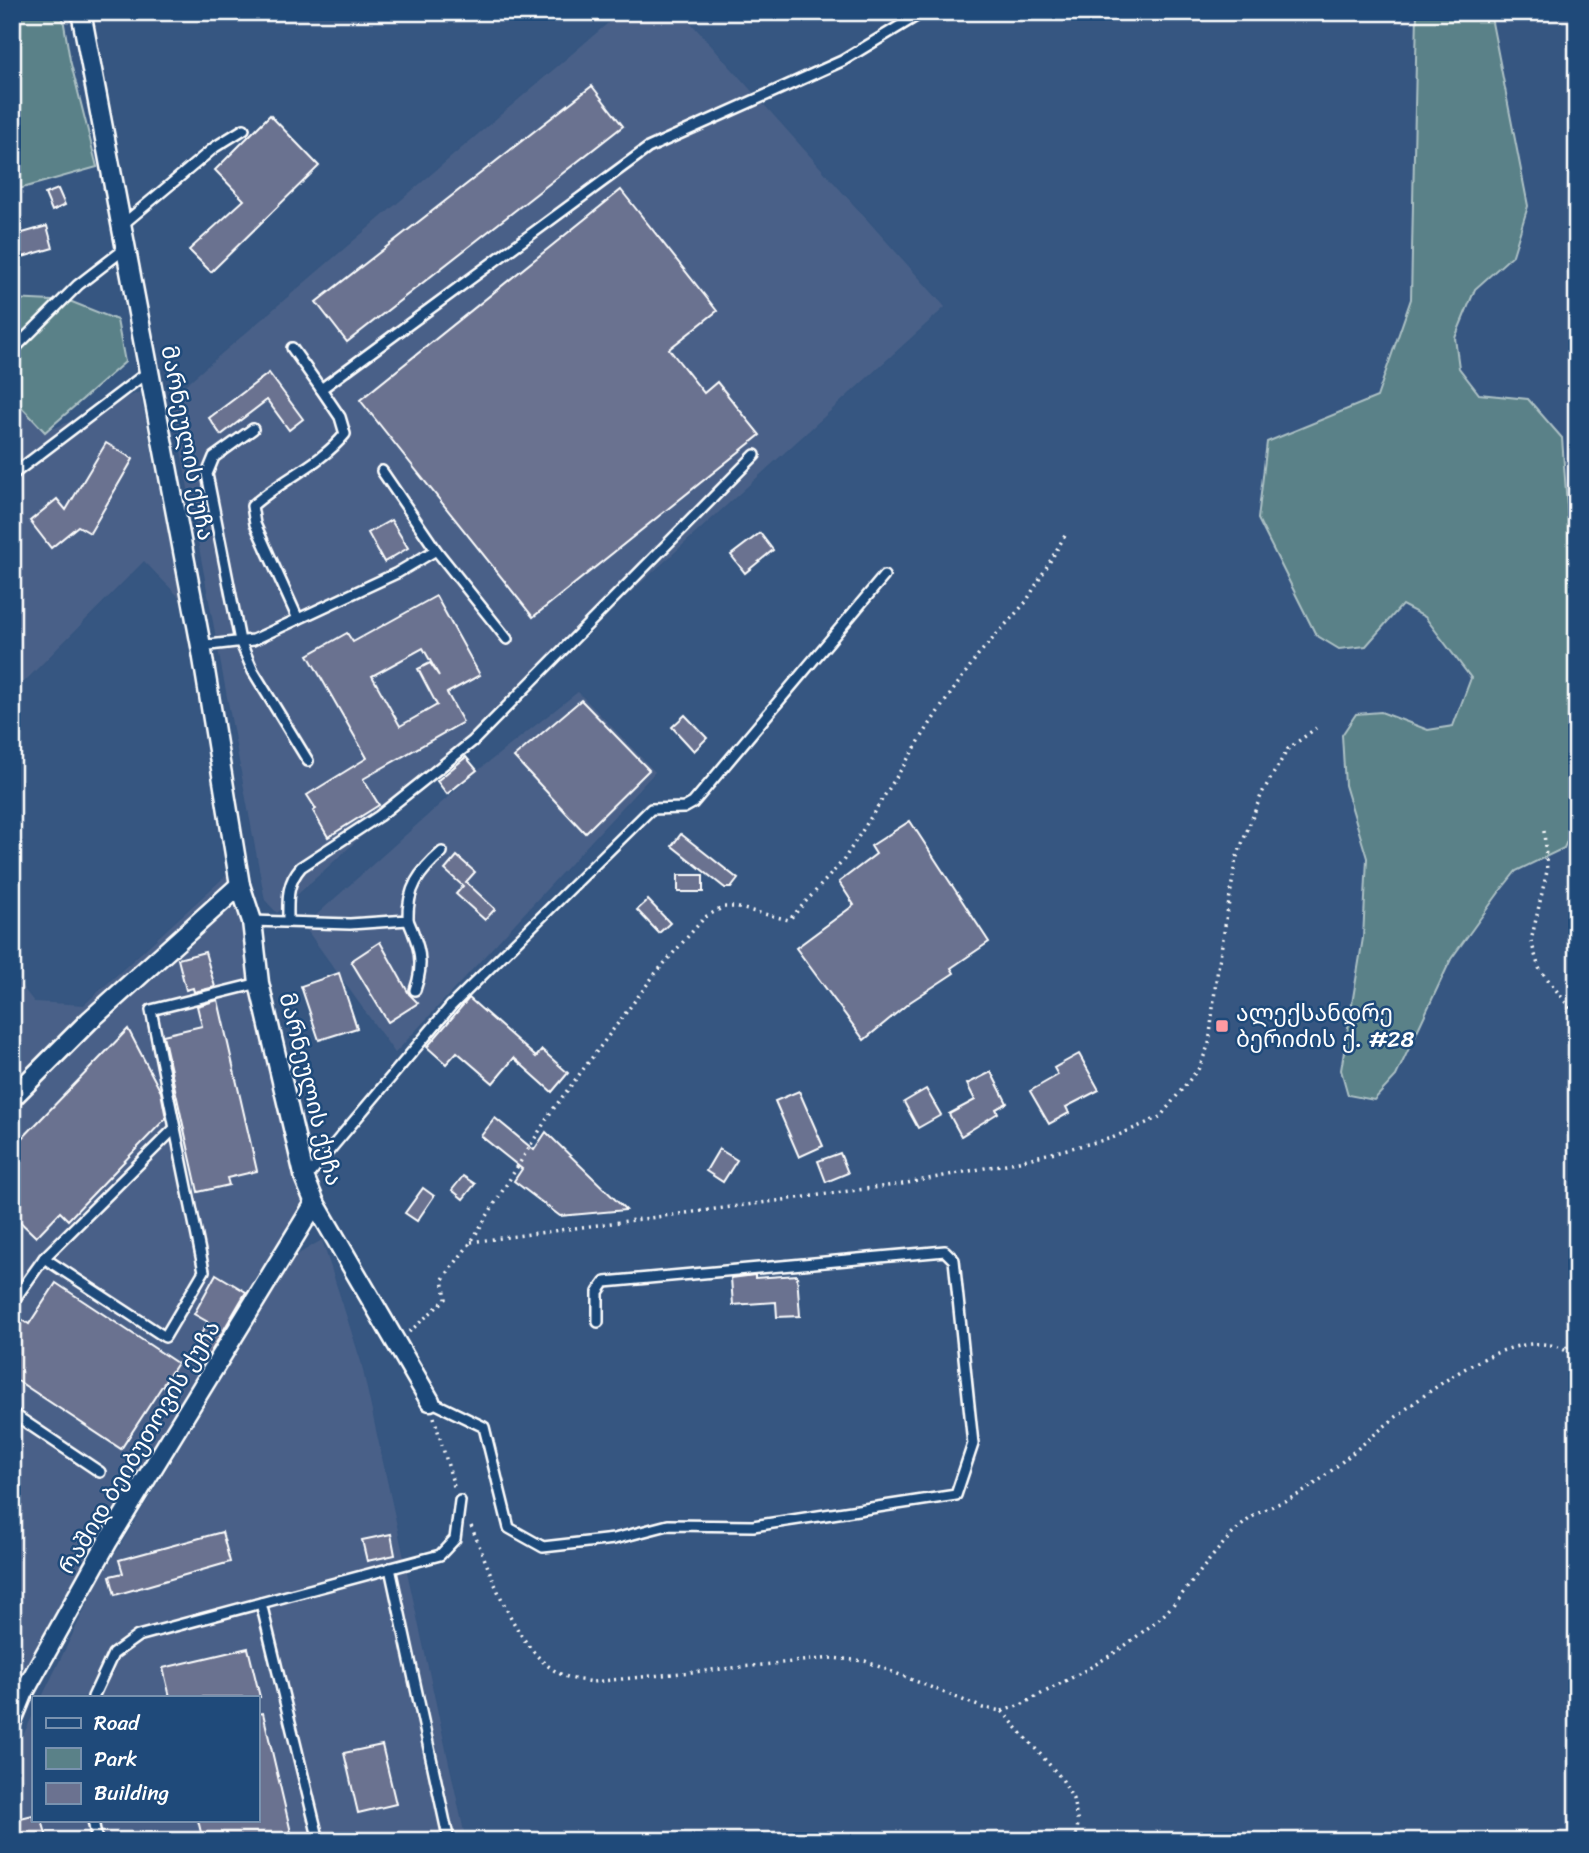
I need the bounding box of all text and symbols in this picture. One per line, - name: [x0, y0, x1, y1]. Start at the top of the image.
- street label: მარნეულის ქუჩა: [148, 342, 227, 544]
- street label: მარნეულის ქუჩა: [267, 988, 354, 1190]
- place label: ალექსანდრე ბერიძის ქ. #28: [1236, 993, 1414, 1060]
- marker: ალექსანდრე ბერიძის ქ. #28: [1214, 1018, 1230, 1034]
- street label: რაშიდ ბეიბუთოვის ქუჩა: [47, 1312, 232, 1583]
- legend: [32, 1696, 259, 1822]
- text: Road: [94, 1704, 141, 1742]
- text: Park: [94, 1740, 137, 1778]
- text: Building: [94, 1774, 170, 1812]

